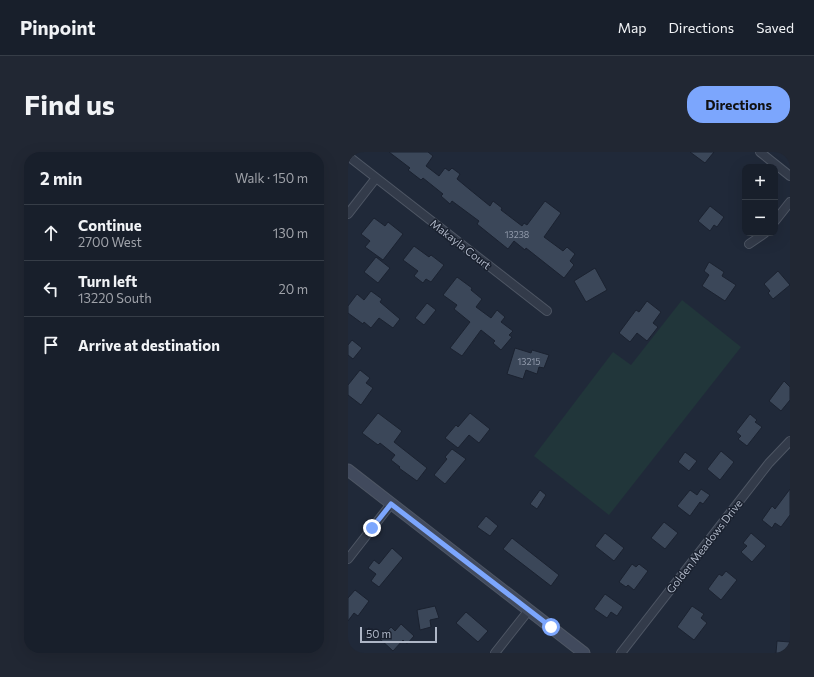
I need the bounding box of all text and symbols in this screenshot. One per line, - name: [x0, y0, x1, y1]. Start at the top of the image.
- text: Pinpoint: [20, 16, 96, 39]
- text: Map: [618, 19, 647, 36]
- text: Directions: [669, 19, 734, 36]
- text: Saved: [756, 19, 794, 36]
- button: Directions: [687, 86, 790, 123]
- text: Find us: [24, 87, 115, 121]
- map controls: [742, 164, 778, 236]
- button: +: [742, 164, 778, 200]
- text: 2 min: [40, 168, 82, 189]
- text: Walk · 150 m: [235, 170, 308, 186]
- button: −: [742, 200, 778, 236]
- text: Continue: [78, 216, 142, 234]
- street label: Makayla Court: [428, 216, 494, 272]
- icon: ahead: [40, 222, 62, 244]
- text: 130 m: [273, 225, 308, 241]
- house number: 13238: [505, 229, 529, 240]
- text: 2700 West: [78, 234, 142, 250]
- text: Turn left: [78, 272, 137, 290]
- icon: left: [40, 278, 62, 300]
- text: 20 m: [279, 281, 308, 297]
- text: 13220 South: [78, 290, 152, 306]
- icon: arrive: [40, 334, 62, 356]
- text: Arrive at destination: [78, 336, 220, 354]
- house number: 13215: [518, 356, 540, 367]
- street label: Golden Meadows Drive: [663, 496, 745, 595]
- route end: [363, 519, 381, 537]
- route start: [542, 618, 560, 636]
- scale bar: [360, 625, 437, 644]
- text: 50 m: [366, 627, 391, 640]

